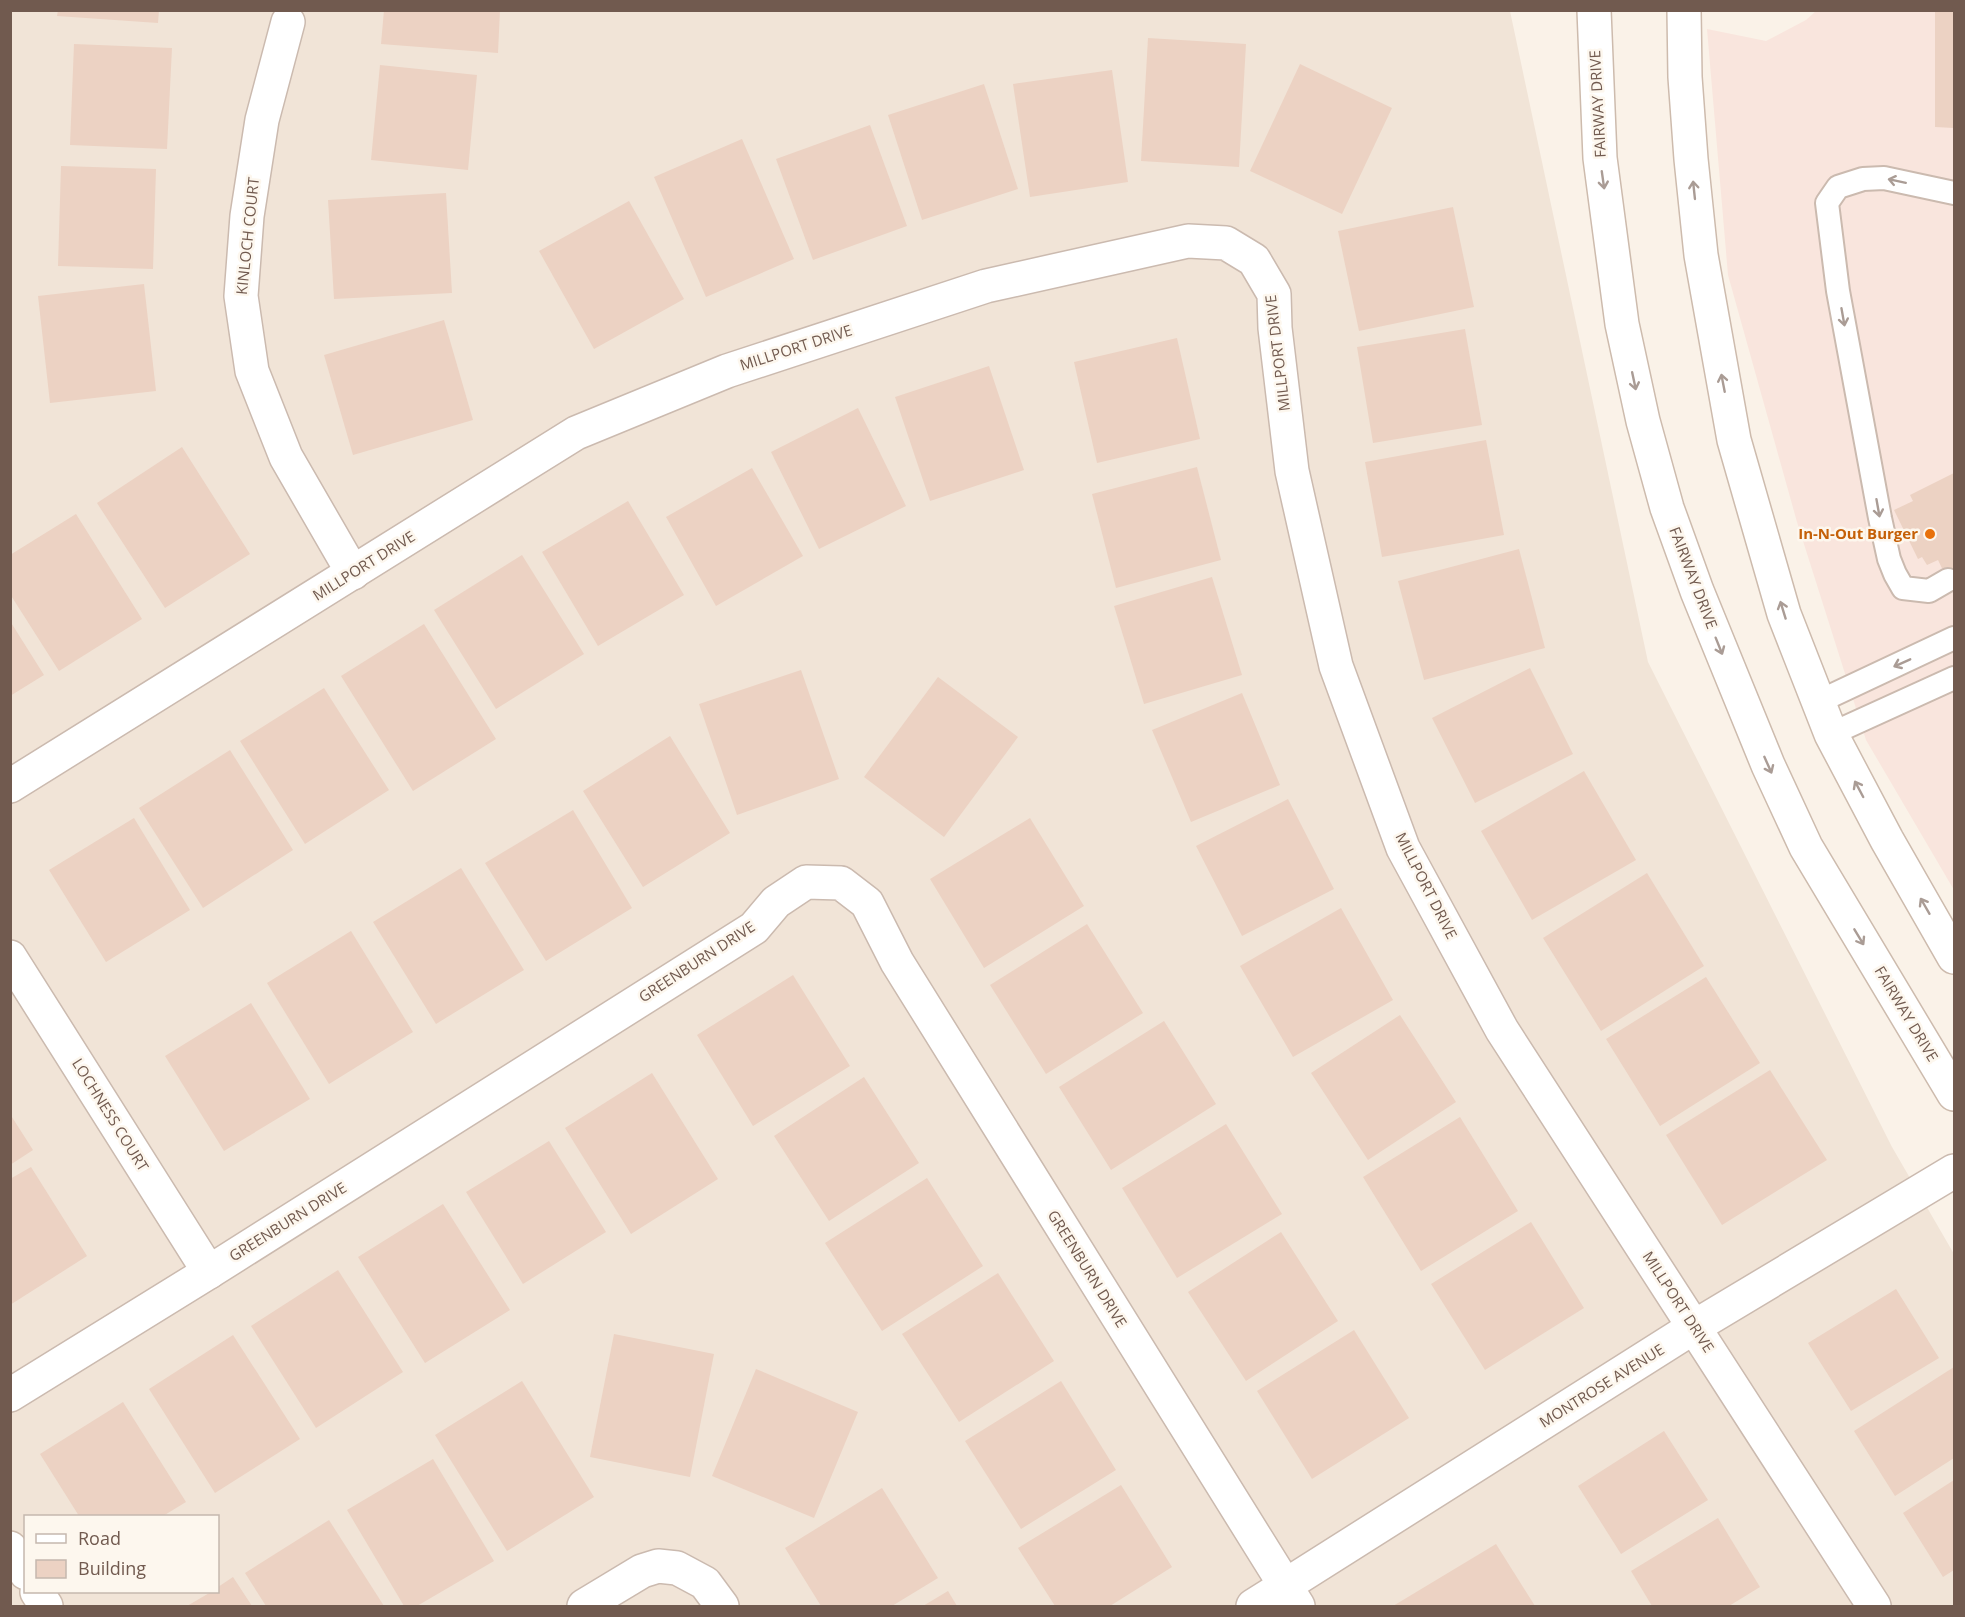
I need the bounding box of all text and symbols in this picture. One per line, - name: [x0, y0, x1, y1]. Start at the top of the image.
- street label: FAIRWAY DRIVE: [1584, 50, 1610, 158]
- one-way arrow: [1598, 169, 1609, 189]
- street label: KINLOCH COURT: [231, 175, 263, 296]
- one-way arrow: [1888, 175, 1907, 186]
- one-way arrow: [1688, 181, 1699, 200]
- street label: MILLPORT DRIVE: [1260, 294, 1294, 412]
- one-way arrow: [1838, 306, 1849, 326]
- street label: MILLPORT DRIVE: [737, 319, 854, 375]
- one-way arrow: [1629, 371, 1640, 390]
- one-way arrow: [1717, 373, 1728, 393]
- one-way arrow: [1873, 498, 1884, 518]
- place label: In-N-Out Burger: [1798, 523, 1918, 543]
- street label: FAIRWAY DRIVE: [1665, 524, 1723, 632]
- street label: MILLPORT DRIVE: [309, 526, 418, 605]
- marker: In-N-Out Burger: [1923, 527, 1937, 541]
- one-way arrow: [1777, 601, 1788, 620]
- one-way arrow: [1714, 636, 1725, 655]
- one-way arrow: [1893, 658, 1911, 669]
- one-way arrow: [1763, 756, 1774, 774]
- one-way arrow: [1853, 781, 1865, 798]
- street label: MILLPORT DRIVE: [1391, 829, 1462, 942]
- one-way arrow: [1919, 898, 1931, 915]
- street label: GREENBURN DRIVE: [634, 916, 758, 1006]
- one-way arrow: [1854, 928, 1866, 945]
- street label: FAIRWAY DRIVE: [1870, 962, 1943, 1065]
- street label: LOCHNESS COURT: [68, 1054, 154, 1175]
- street label: GREENBURN DRIVE: [225, 1177, 350, 1265]
- street label: GREENBURN DRIVE: [1044, 1206, 1132, 1331]
- street label: MILLPORT DRIVE: [1639, 1247, 1719, 1356]
- street label: MONTROSE AVENUE: [1535, 1339, 1668, 1432]
- legend: [24, 1515, 219, 1593]
- text: Road: [78, 1526, 121, 1550]
- text: Building: [78, 1556, 146, 1580]

